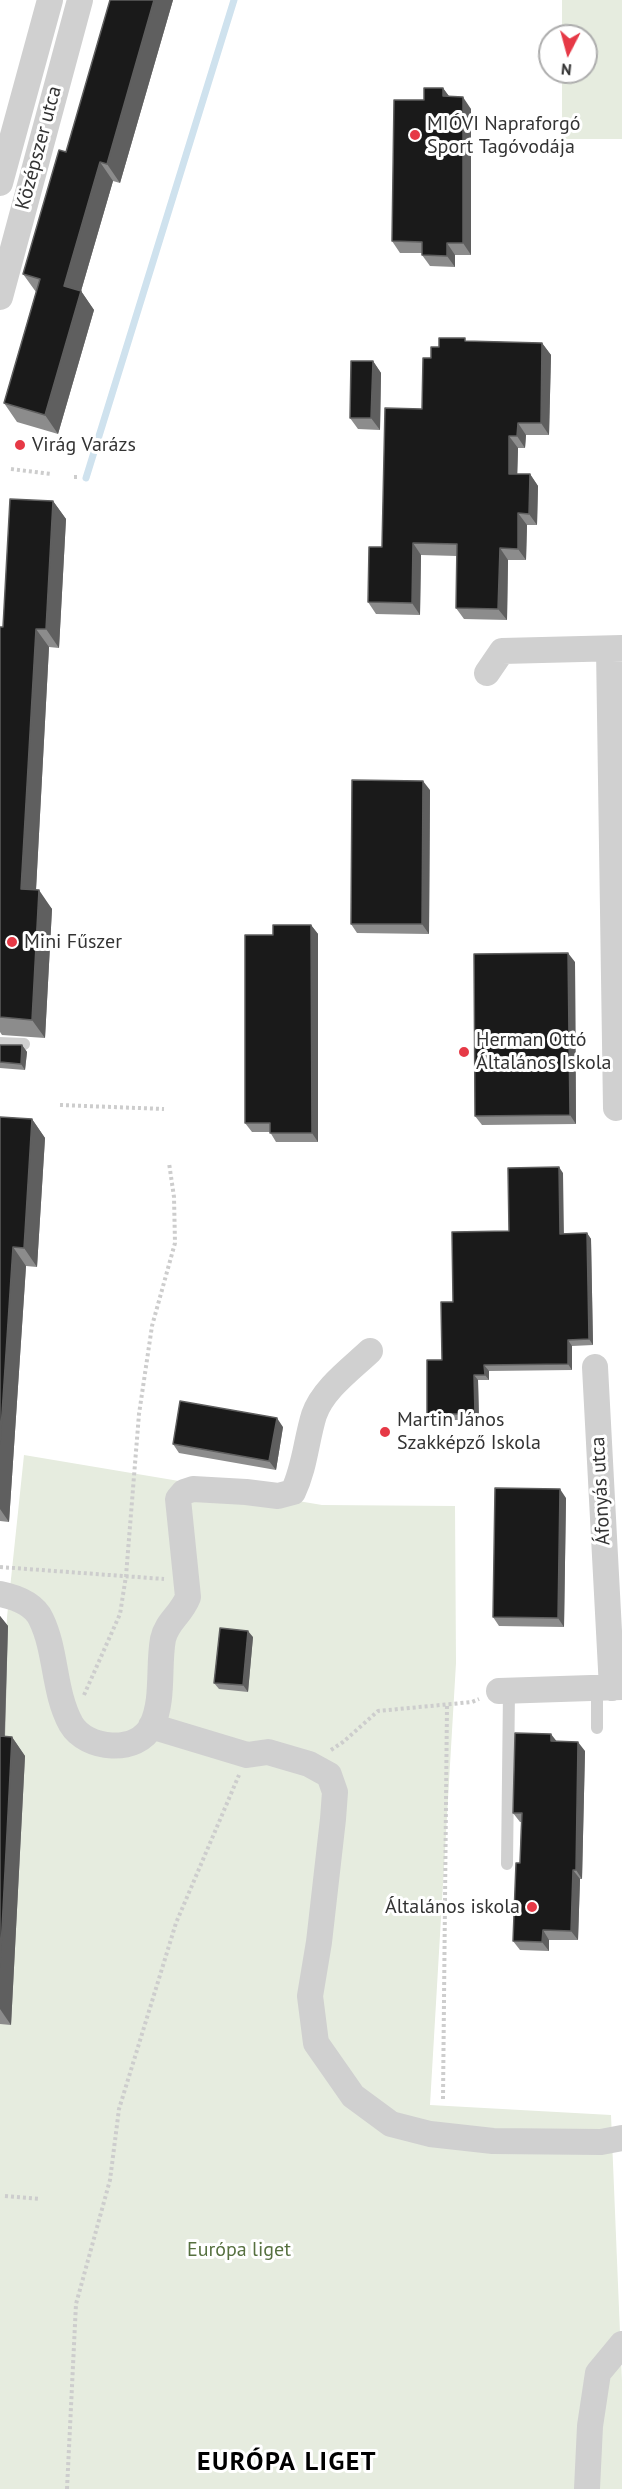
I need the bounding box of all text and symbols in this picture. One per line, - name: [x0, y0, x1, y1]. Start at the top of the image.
- north arrow: [538, 24, 598, 84]
- text: N: [560, 59, 573, 80]
- street label: Középszer utca: [11, 84, 67, 212]
- place label: MIÓVI Napraforgó Sport Tagóvodája: [427, 112, 580, 159]
- marker: MIÓVI Napraforgó Sport Tagóvodája: [408, 128, 422, 142]
- place label: Virág Varázs: [32, 433, 136, 457]
- marker: Virág Varázs: [13, 438, 27, 452]
- place label: Mini Fűszer: [24, 930, 122, 954]
- marker: Mini Fűszer: [5, 935, 19, 949]
- place label: Herman Ottó Általános Iskola: [476, 1028, 611, 1075]
- marker: Herman Ottó Általános Iskola: [457, 1045, 471, 1059]
- place label: Martin János Szakképző Iskola: [397, 1408, 541, 1455]
- marker: Martin János Szakképző Iskola: [378, 1425, 392, 1439]
- street label: Áfonyás utca: [586, 1436, 616, 1546]
- place label: Általános iskola: [385, 1895, 520, 1919]
- marker: Általános iskola: [525, 1900, 539, 1914]
- park label: Európa liget: [187, 2238, 291, 2262]
- district label: EURÓPA LIGET: [197, 2447, 377, 2479]

